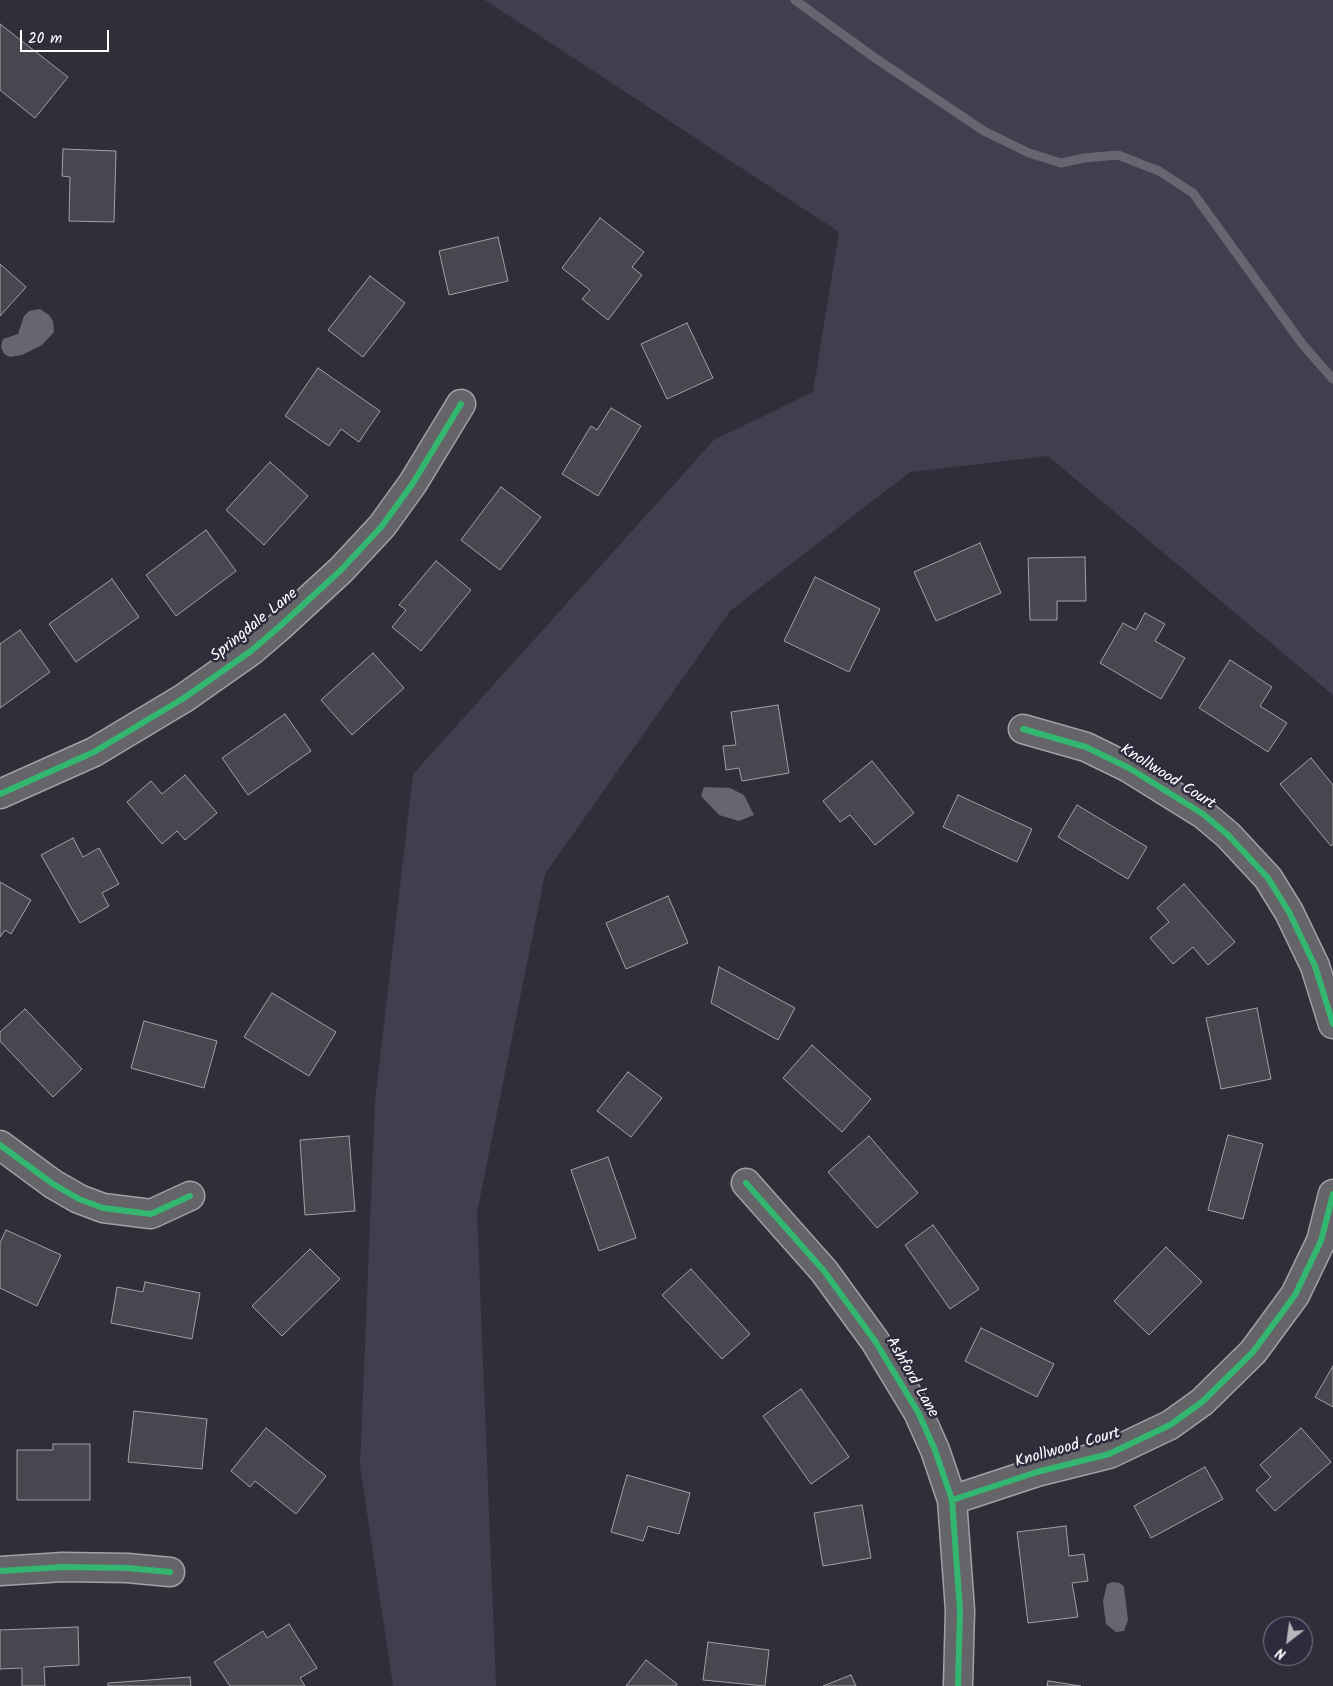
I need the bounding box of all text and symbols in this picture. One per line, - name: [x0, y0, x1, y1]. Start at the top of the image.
- scale bar: [22, 20, 111, 52]
- text: 20 m: [28, 27, 62, 51]
- street label: Springdale Lane: [208, 585, 302, 667]
- street label: Knollwood Court: [1116, 741, 1218, 815]
- street label: Ashford Lane: [880, 1334, 942, 1422]
- street label: Knollwood Court: [1013, 1425, 1123, 1473]
- north arrow: [1263, 1616, 1313, 1666]
- text: N: [1272, 1641, 1290, 1665]

